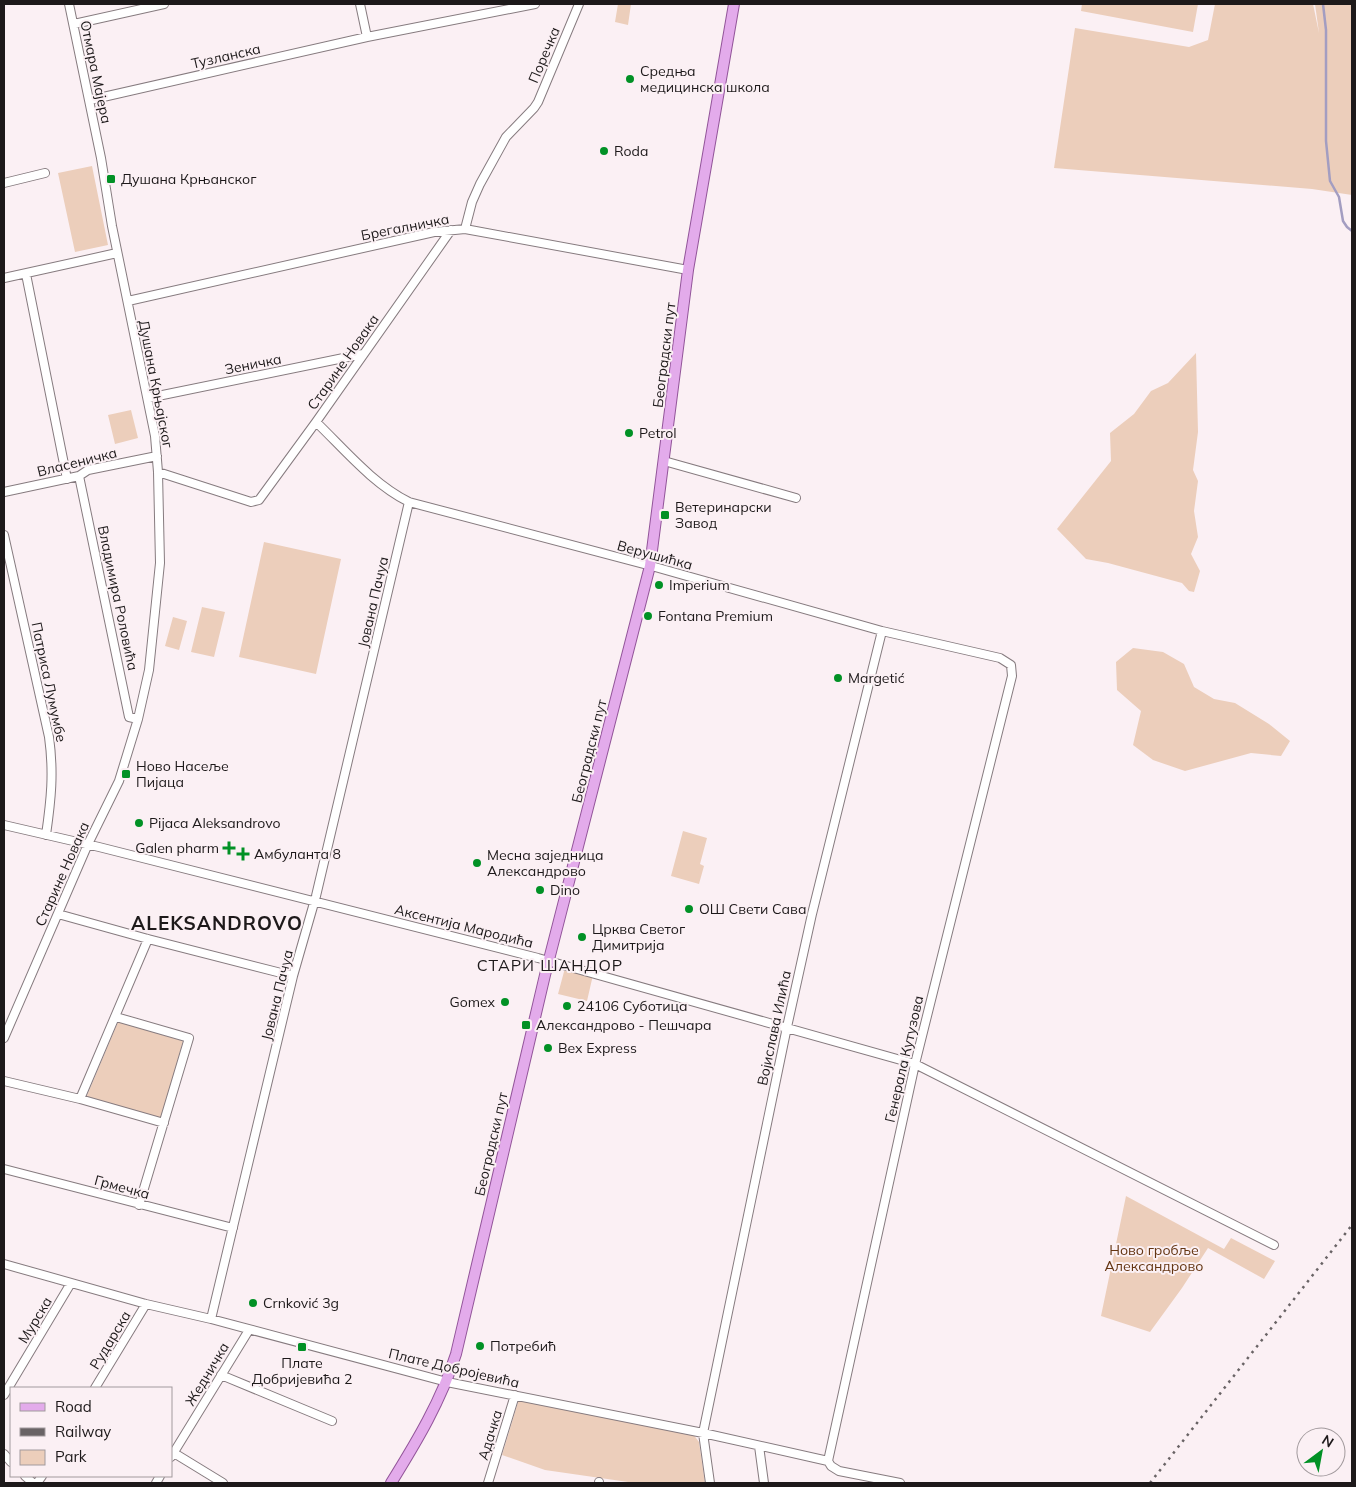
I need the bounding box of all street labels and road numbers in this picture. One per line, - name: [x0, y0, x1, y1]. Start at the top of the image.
- street label: Отмара Мајера: [76, 19, 116, 125]
- street label: Поречка: [524, 24, 564, 86]
- street label: Тузланска: [190, 39, 262, 73]
- street label: Брегалничка: [359, 210, 451, 244]
- street label: Београдски пут: [649, 301, 679, 409]
- street label: Старине Новака: [303, 311, 383, 413]
- street label: Душана Крњајског: [135, 318, 177, 451]
- street label: Зеничка: [223, 350, 283, 378]
- street label: Власеничка: [35, 443, 119, 481]
- street label: Владимира Роловића: [94, 524, 142, 672]
- street label: Верушићка: [615, 536, 695, 574]
- street label: Јована Пачуа: [354, 555, 392, 649]
- street label: Патриса Лумумбе: [27, 620, 71, 744]
- street label: Београдски пут: [567, 697, 611, 805]
- street label: Старине Новака: [31, 819, 93, 929]
- street label: Аксентија Мародића: [393, 900, 535, 952]
- street label: Јована Пачуа: [257, 948, 297, 1042]
- street label: Војислава Илића: [753, 969, 795, 1087]
- street label: Генерала Кутузова: [881, 994, 927, 1124]
- street label: Београдски пут: [470, 1090, 512, 1198]
- street label: Грмечка: [92, 1171, 152, 1203]
- street label: Мурска: [14, 1293, 56, 1347]
- street label: Рударска: [85, 1307, 135, 1373]
- street label: Жедничка: [181, 1339, 233, 1409]
- street label: Плате Добројевића: [387, 1344, 521, 1392]
- street label: Адачка: [474, 1408, 506, 1462]

